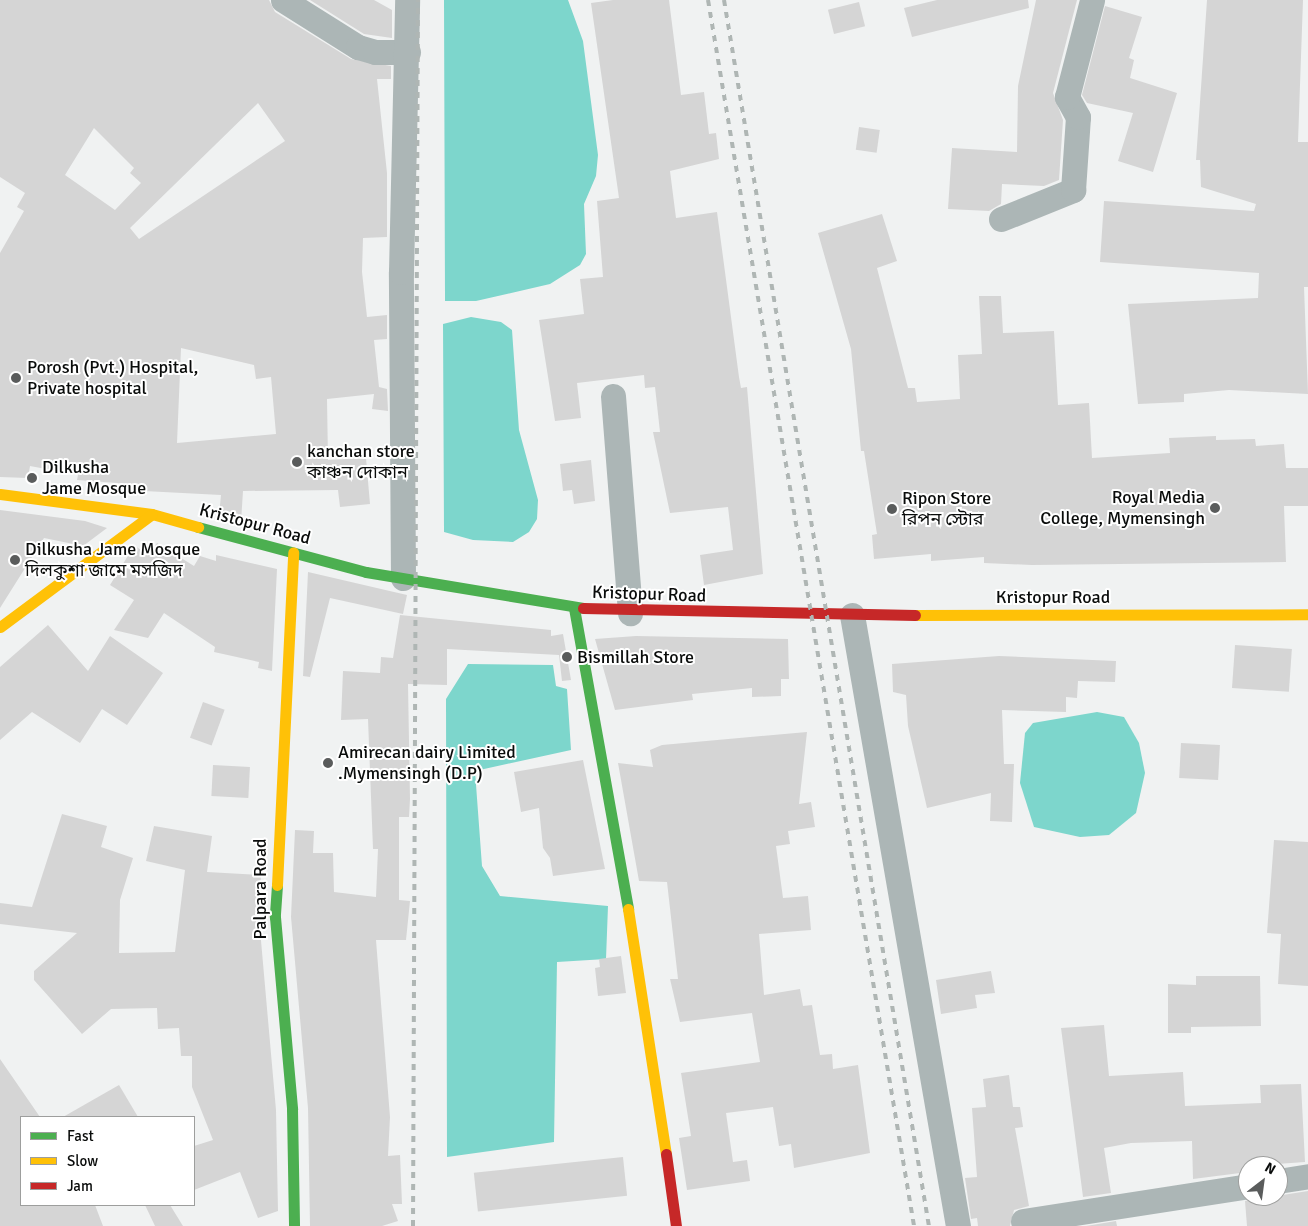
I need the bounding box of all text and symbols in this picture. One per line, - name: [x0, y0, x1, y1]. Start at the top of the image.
- place label: Porosh (Pvt.) Hospital, Private hospital: [27, 357, 198, 399]
- marker: Porosh (Pvt.) Hospital, Private hospital: [9, 371, 23, 385]
- place label: kanchan store কাঞ্চন দোকান: [307, 441, 415, 484]
- marker: kanchan store কাঞ্চন দোকান: [291, 456, 303, 468]
- place label: Dilkusha Jame Mosque: [42, 457, 146, 499]
- marker: Dilkusha Jame Mosque: [26, 472, 38, 484]
- place label: Royal Media College, Mymensingh: [1040, 487, 1205, 530]
- place label: Ripon Store রিপন স্টোর: [902, 488, 991, 530]
- street label: Kristopur Road: [197, 499, 313, 549]
- marker: Royal Media College, Mymensingh: [1209, 502, 1221, 514]
- marker: Ripon Store রিপন স্টোর: [886, 503, 898, 515]
- place label: Dilkusha Jame Mosque দিলকুশা জামে মসজিদ: [25, 539, 200, 582]
- marker: Dilkusha Jame Mosque দিলকুশা জামে মসজিদ: [9, 554, 21, 566]
- street label: Kristopur Road: [591, 581, 707, 607]
- street label: Kristopur Road: [996, 586, 1110, 608]
- place label: Bismillah Store: [577, 646, 694, 668]
- marker: Bismillah Store: [561, 651, 573, 663]
- place label: Amirecan dairy Limited .Mymensingh (D.P): [338, 742, 516, 784]
- marker: Amirecan dairy Limited .Mymensingh (D.P): [322, 757, 334, 769]
- street label: Palpara Road: [249, 839, 271, 939]
- legend: [20, 1116, 195, 1206]
- text: Fast: [67, 1127, 94, 1145]
- text: Slow: [67, 1152, 98, 1170]
- north arrow: [1238, 1156, 1288, 1206]
- text: N: [1262, 1159, 1279, 1178]
- text: Jam: [67, 1177, 93, 1195]

